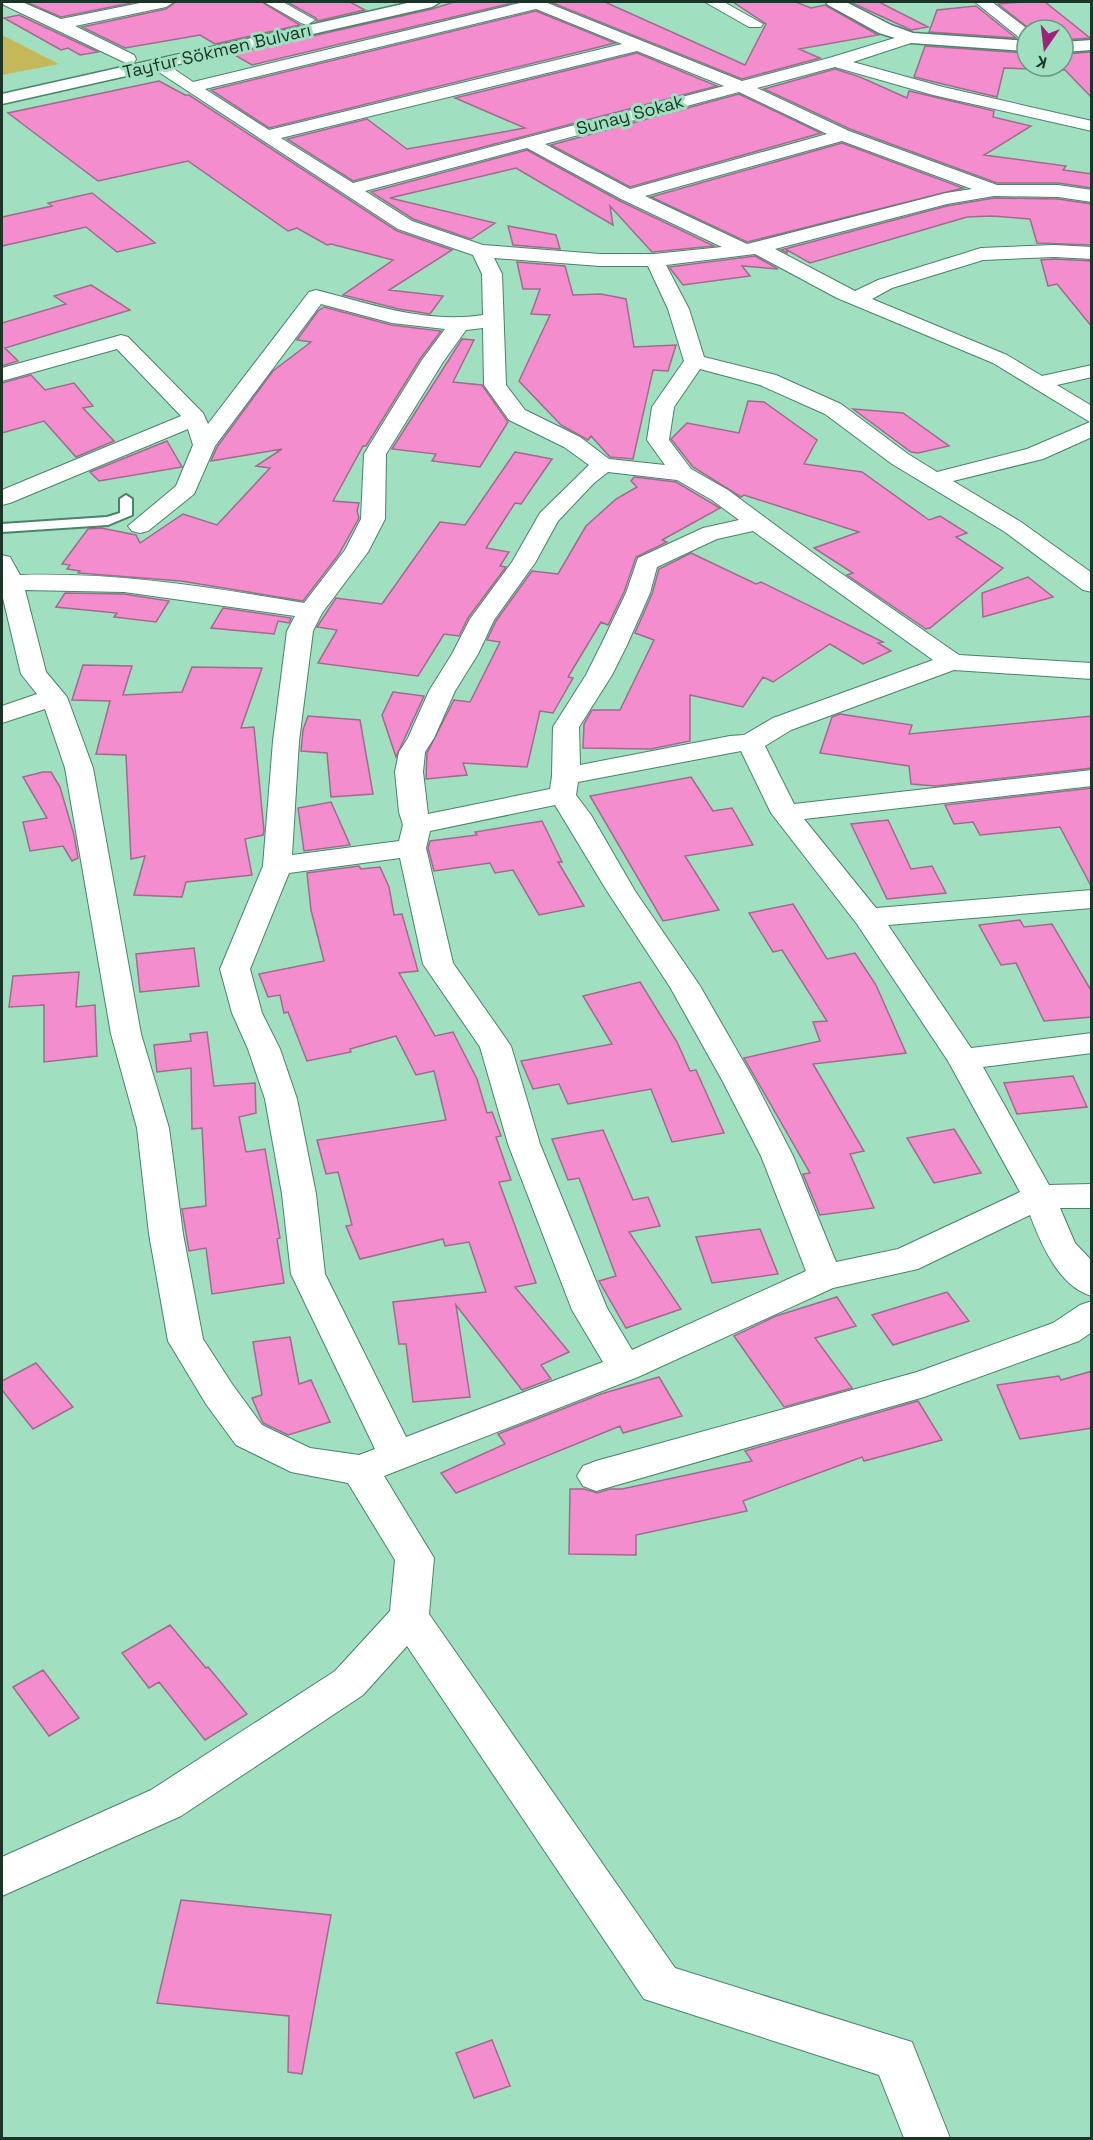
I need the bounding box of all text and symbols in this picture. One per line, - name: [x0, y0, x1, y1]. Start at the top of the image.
- street label: Tayfur Sökmen Bulvarı: [121, 18, 313, 83]
- north arrow: [1015, 18, 1075, 78]
- text: K: [1034, 51, 1049, 73]
- street label: Sunay Sokak: [574, 89, 687, 140]

